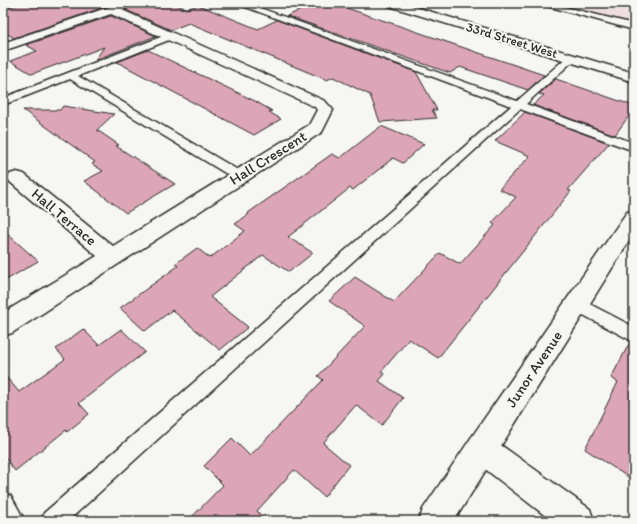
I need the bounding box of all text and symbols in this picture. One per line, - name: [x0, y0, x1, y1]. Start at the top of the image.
- street label: 33rd Street West: [464, 19, 560, 61]
- street label: Hall Crescent: [226, 127, 310, 189]
- street label: Hall Terrace: [28, 185, 100, 249]
- street label: Junor Avenue: [502, 327, 566, 411]

